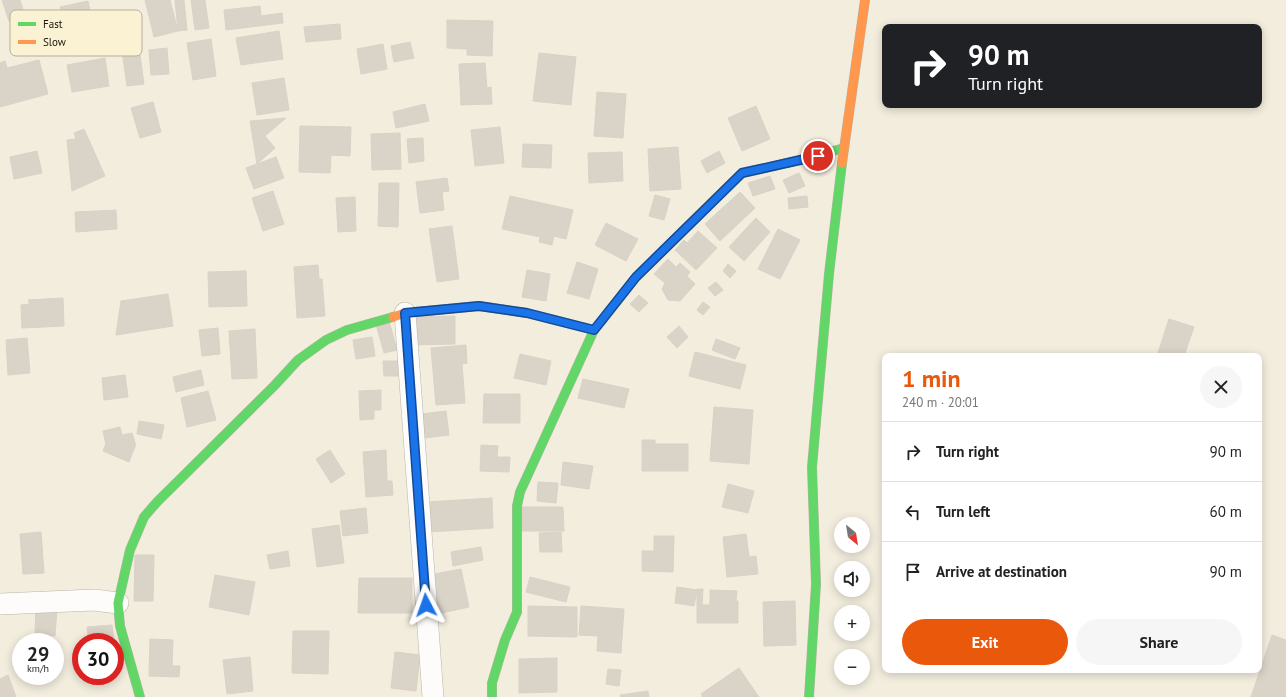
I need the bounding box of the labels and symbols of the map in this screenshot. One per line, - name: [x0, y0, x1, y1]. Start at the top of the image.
- legend: [10, 10, 142, 56]
- text: Fast: [43, 17, 63, 31]
- text: Slow: [43, 35, 66, 49]
- pin: [801, 139, 835, 173]
- north arrow: [834, 517, 870, 553]
- position arrow: [405, 584, 447, 626]
- speed limit sign: 30: [72, 633, 124, 685]

